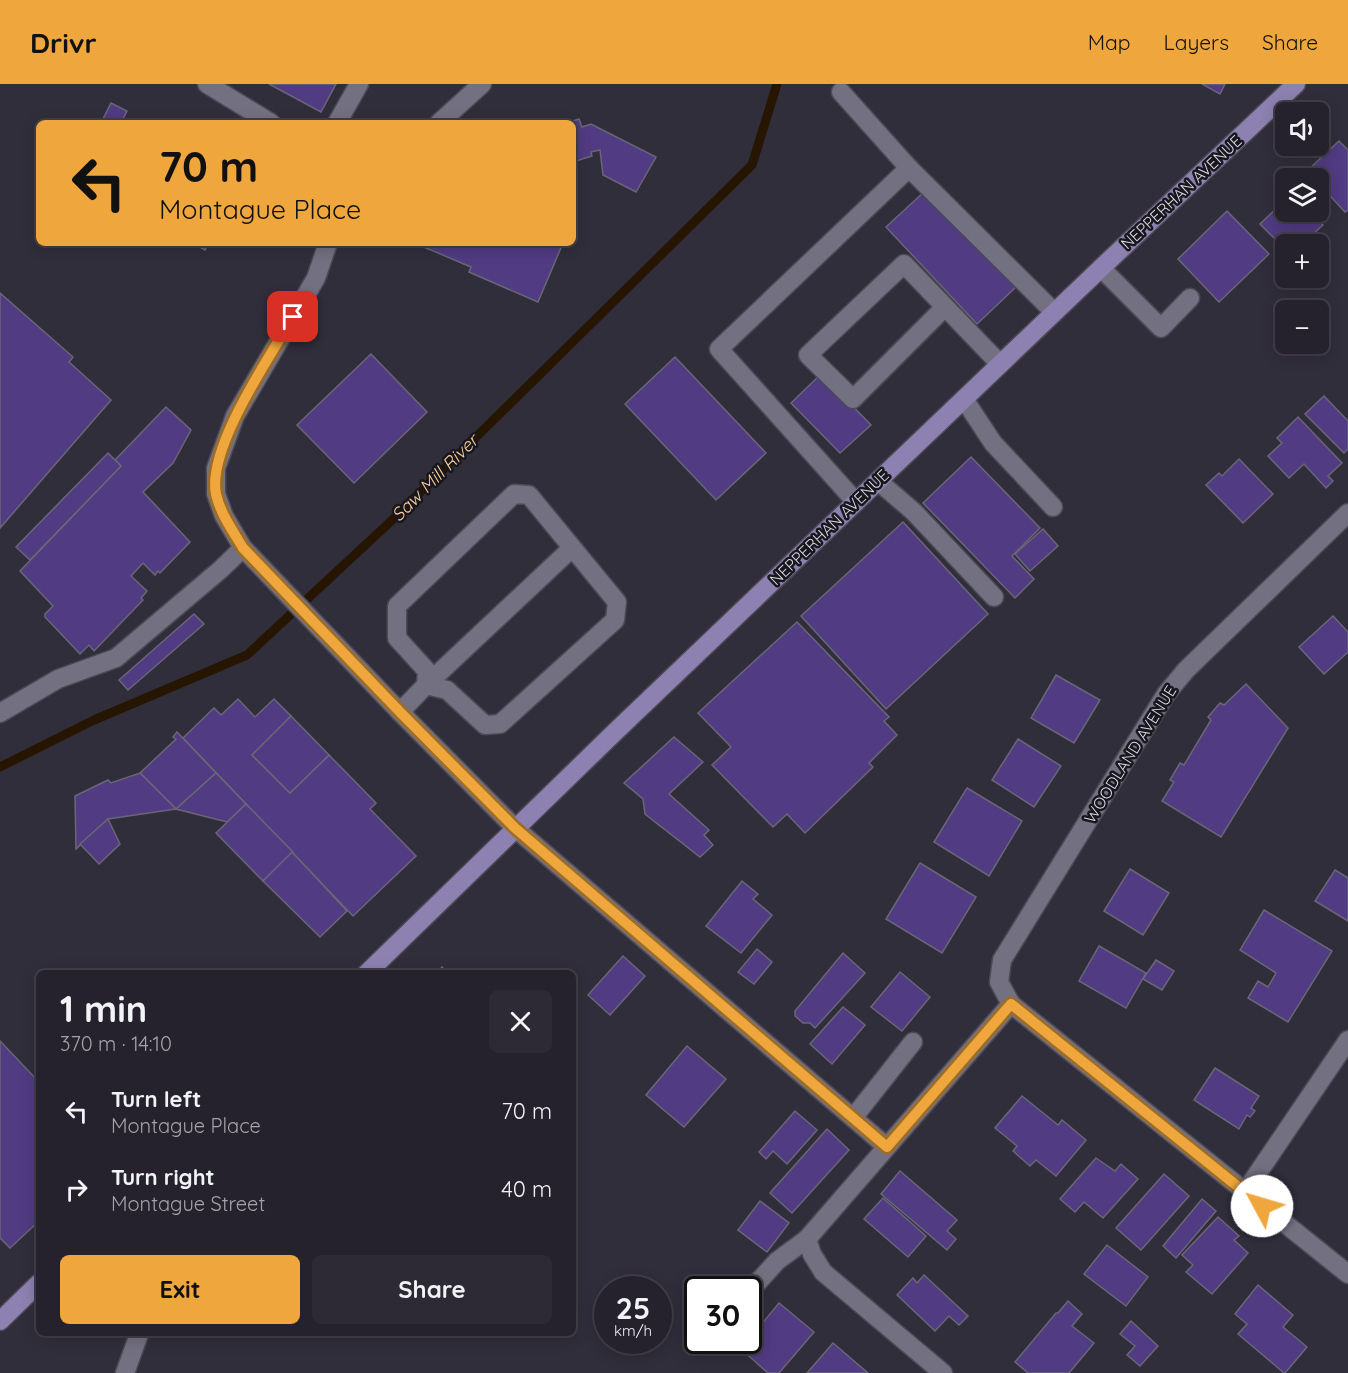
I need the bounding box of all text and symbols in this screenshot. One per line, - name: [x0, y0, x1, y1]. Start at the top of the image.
- text: Drivr: [30, 25, 97, 60]
- text: Map: [1088, 29, 1131, 55]
- text: Layers: [1164, 29, 1229, 55]
- text: Share: [1262, 29, 1318, 55]
- map controls: [1275, 102, 1329, 354]
- button: sound: [1275, 102, 1329, 156]
- street label: NEPPERHAN AVENUE: [1116, 131, 1246, 253]
- text: 70 m: [159, 140, 258, 193]
- icon: left: [60, 144, 138, 222]
- button: layers: [1275, 168, 1329, 222]
- text: Montague Place: [159, 192, 361, 226]
- button: +: [1275, 234, 1329, 288]
- pin: [267, 291, 318, 342]
- icon: arrive: [276, 300, 309, 333]
- button: −: [1275, 300, 1329, 354]
- water label: Saw Mill River: [386, 428, 484, 526]
- street label: NEPPERHAN AVENUE: [765, 465, 893, 589]
- street label: WOODLAND AVENUE: [1080, 681, 1180, 827]
- text: 1 min: [60, 986, 147, 1031]
- button: close: [489, 990, 552, 1053]
- text: 370 m · 14:10: [60, 1031, 172, 1056]
- text: Turn left: [111, 1085, 201, 1113]
- icon: left: [60, 1095, 93, 1128]
- text: 70 m: [502, 1097, 552, 1125]
- text: Montague Place: [111, 1113, 261, 1138]
- text: Turn right: [111, 1163, 215, 1191]
- icon: right: [60, 1173, 93, 1206]
- position arrow: [1230, 1174, 1294, 1238]
- text: 40 m: [501, 1175, 552, 1203]
- text: Montague Street: [111, 1191, 265, 1216]
- button: Exit: [60, 1255, 300, 1324]
- button: Share: [312, 1255, 552, 1324]
- speed limit sign: 30: [684, 1276, 762, 1354]
- text: 25: [616, 1289, 650, 1327]
- text: km/h: [614, 1321, 652, 1340]

